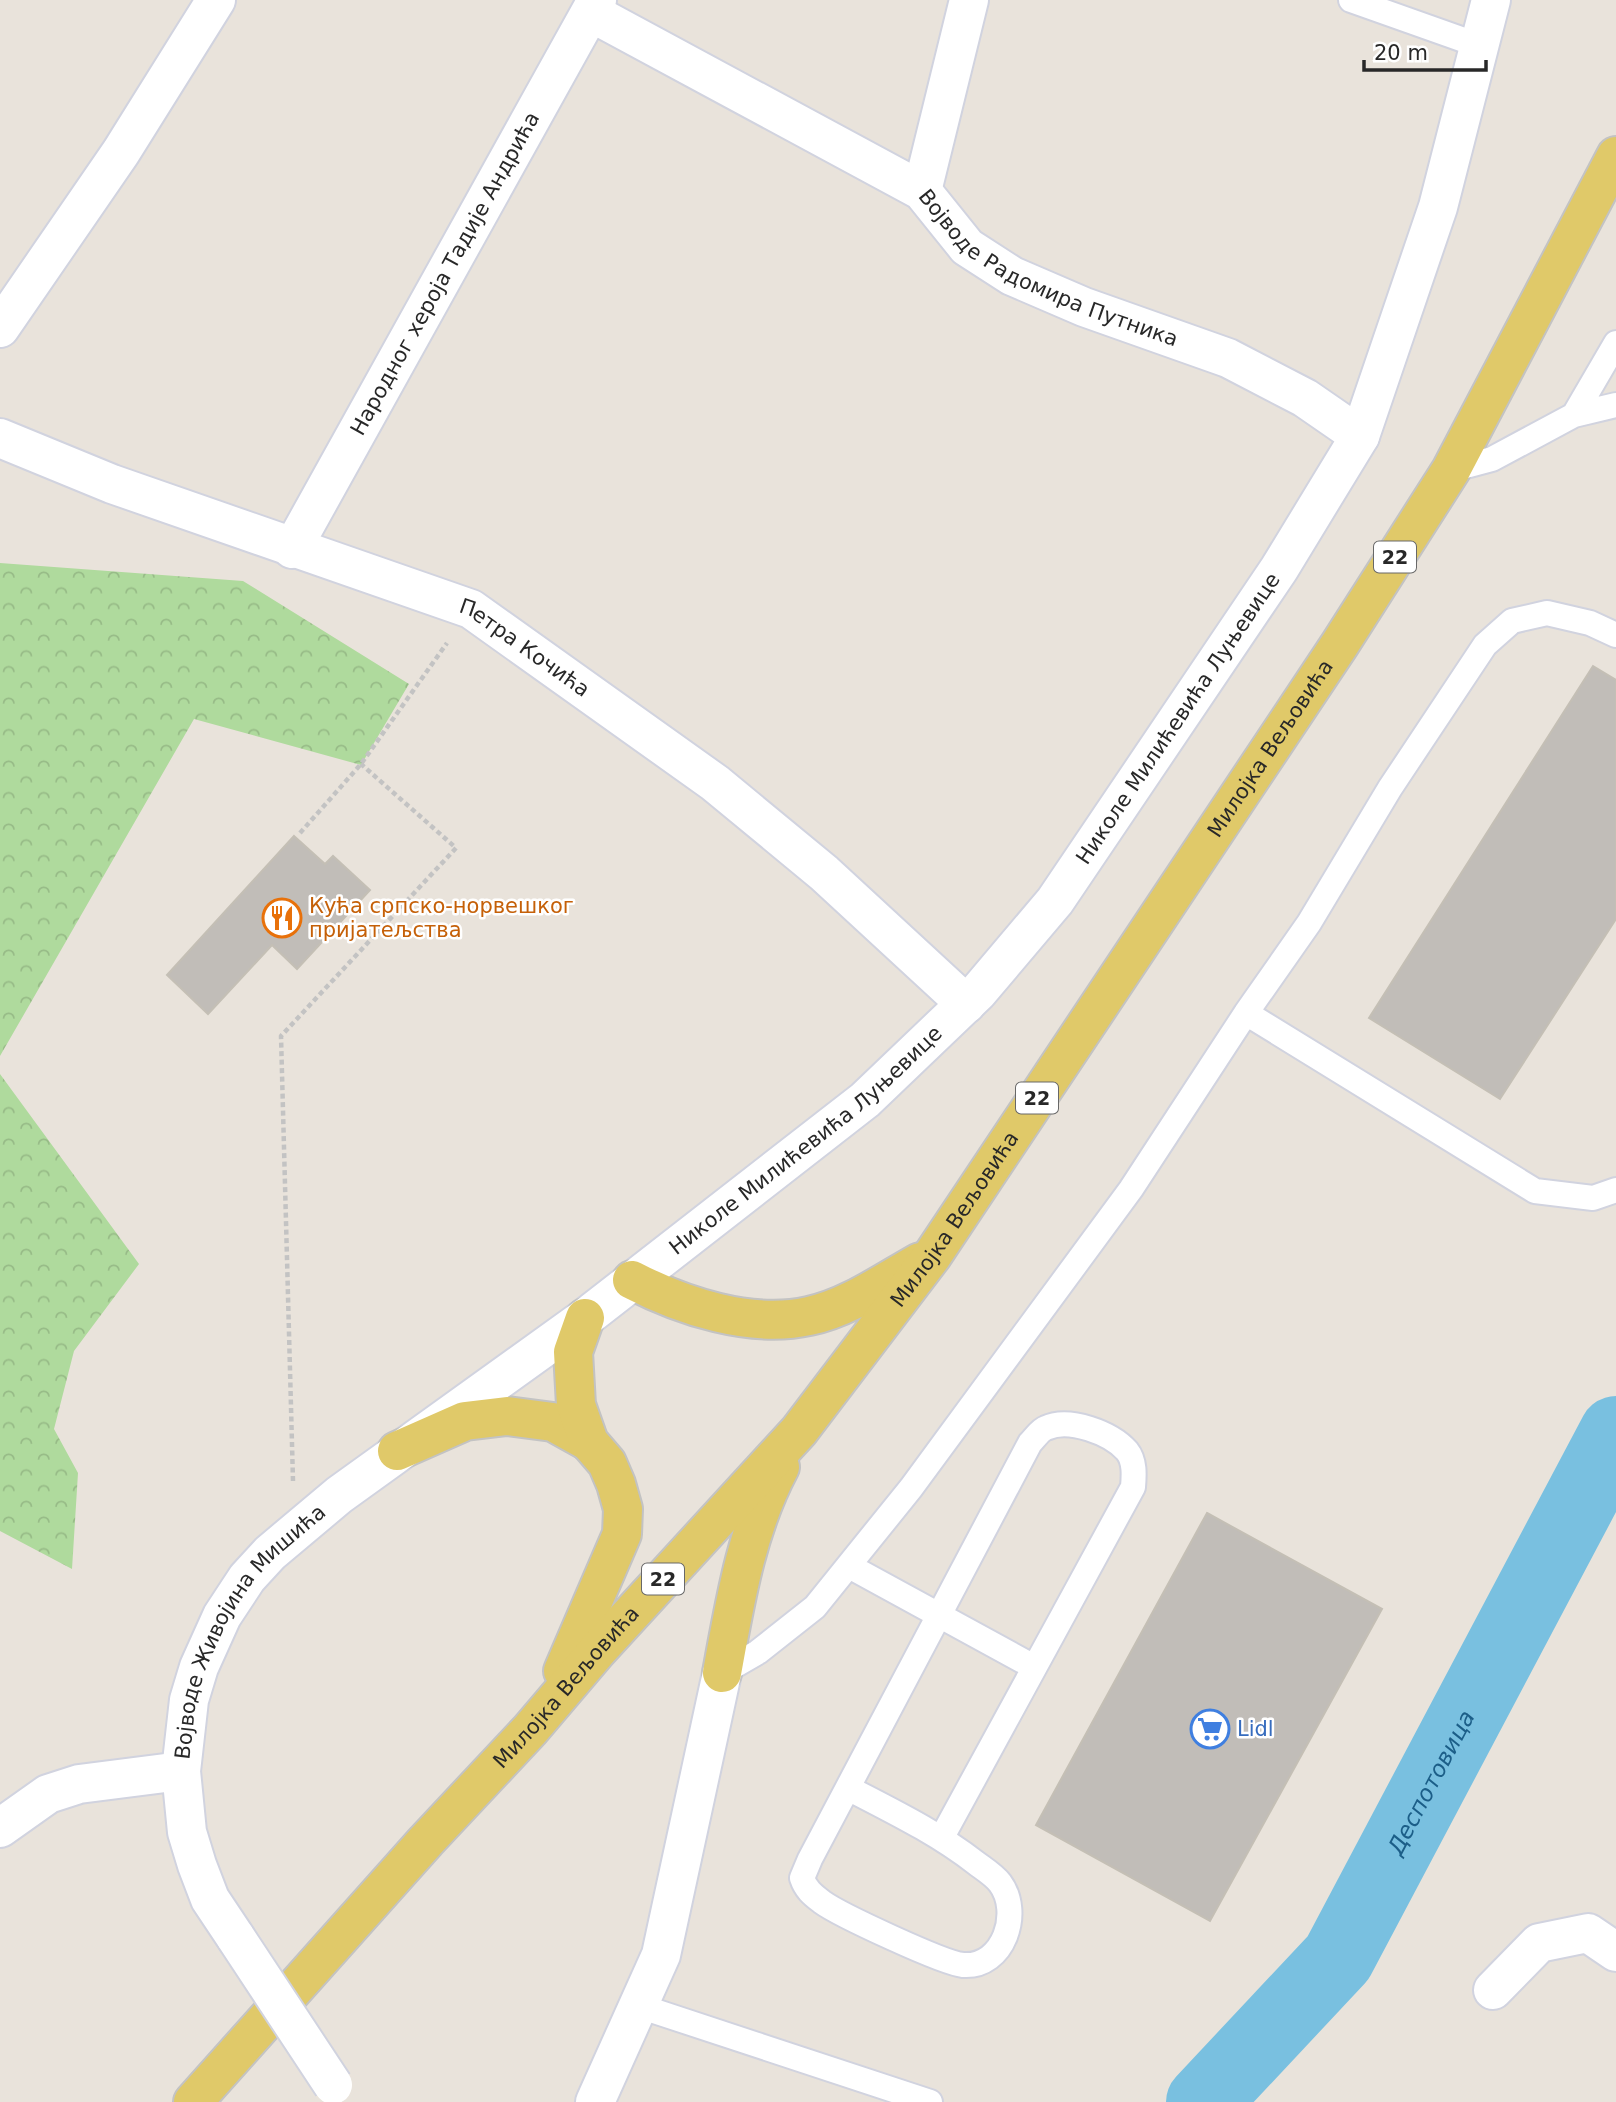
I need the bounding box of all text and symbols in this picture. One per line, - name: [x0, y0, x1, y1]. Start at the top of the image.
- scale bar: [1364, 28, 1486, 72]
- text: 20 m: [1374, 41, 1428, 65]
- street label: Народног хероја Тадије Андрића: [346, 108, 544, 440]
- street label: Војводе Радомира Путника: [914, 185, 1181, 351]
- road number: 22: [1374, 542, 1416, 572]
- street label: Николе Милићевића Луњевице: [1071, 568, 1285, 869]
- street label: Петра Кочића: [456, 594, 594, 702]
- street label: Милојка Вељовића: [1203, 655, 1338, 842]
- place label: Кућа српско-норвешког пријатељства: [309, 894, 574, 942]
- restaurant icon: Кућа српско-норвешког пријатељства: [261, 897, 303, 939]
- street label: Николе Милићевића Луњевице: [665, 1021, 947, 1260]
- road number: 22: [1016, 1082, 1058, 1114]
- street label: Милојка Вељовића: [886, 1127, 1023, 1312]
- street label: Војводе Живојина Мишића: [170, 1500, 330, 1761]
- road number: 22: [642, 1564, 684, 1595]
- street label: Милојка Вељовића: [488, 1601, 644, 1773]
- water label: Деспотовица: [1382, 1706, 1480, 1860]
- supermarket icon: Lidl: [1189, 1708, 1231, 1750]
- place label: Lidl: [1237, 1717, 1274, 1741]

